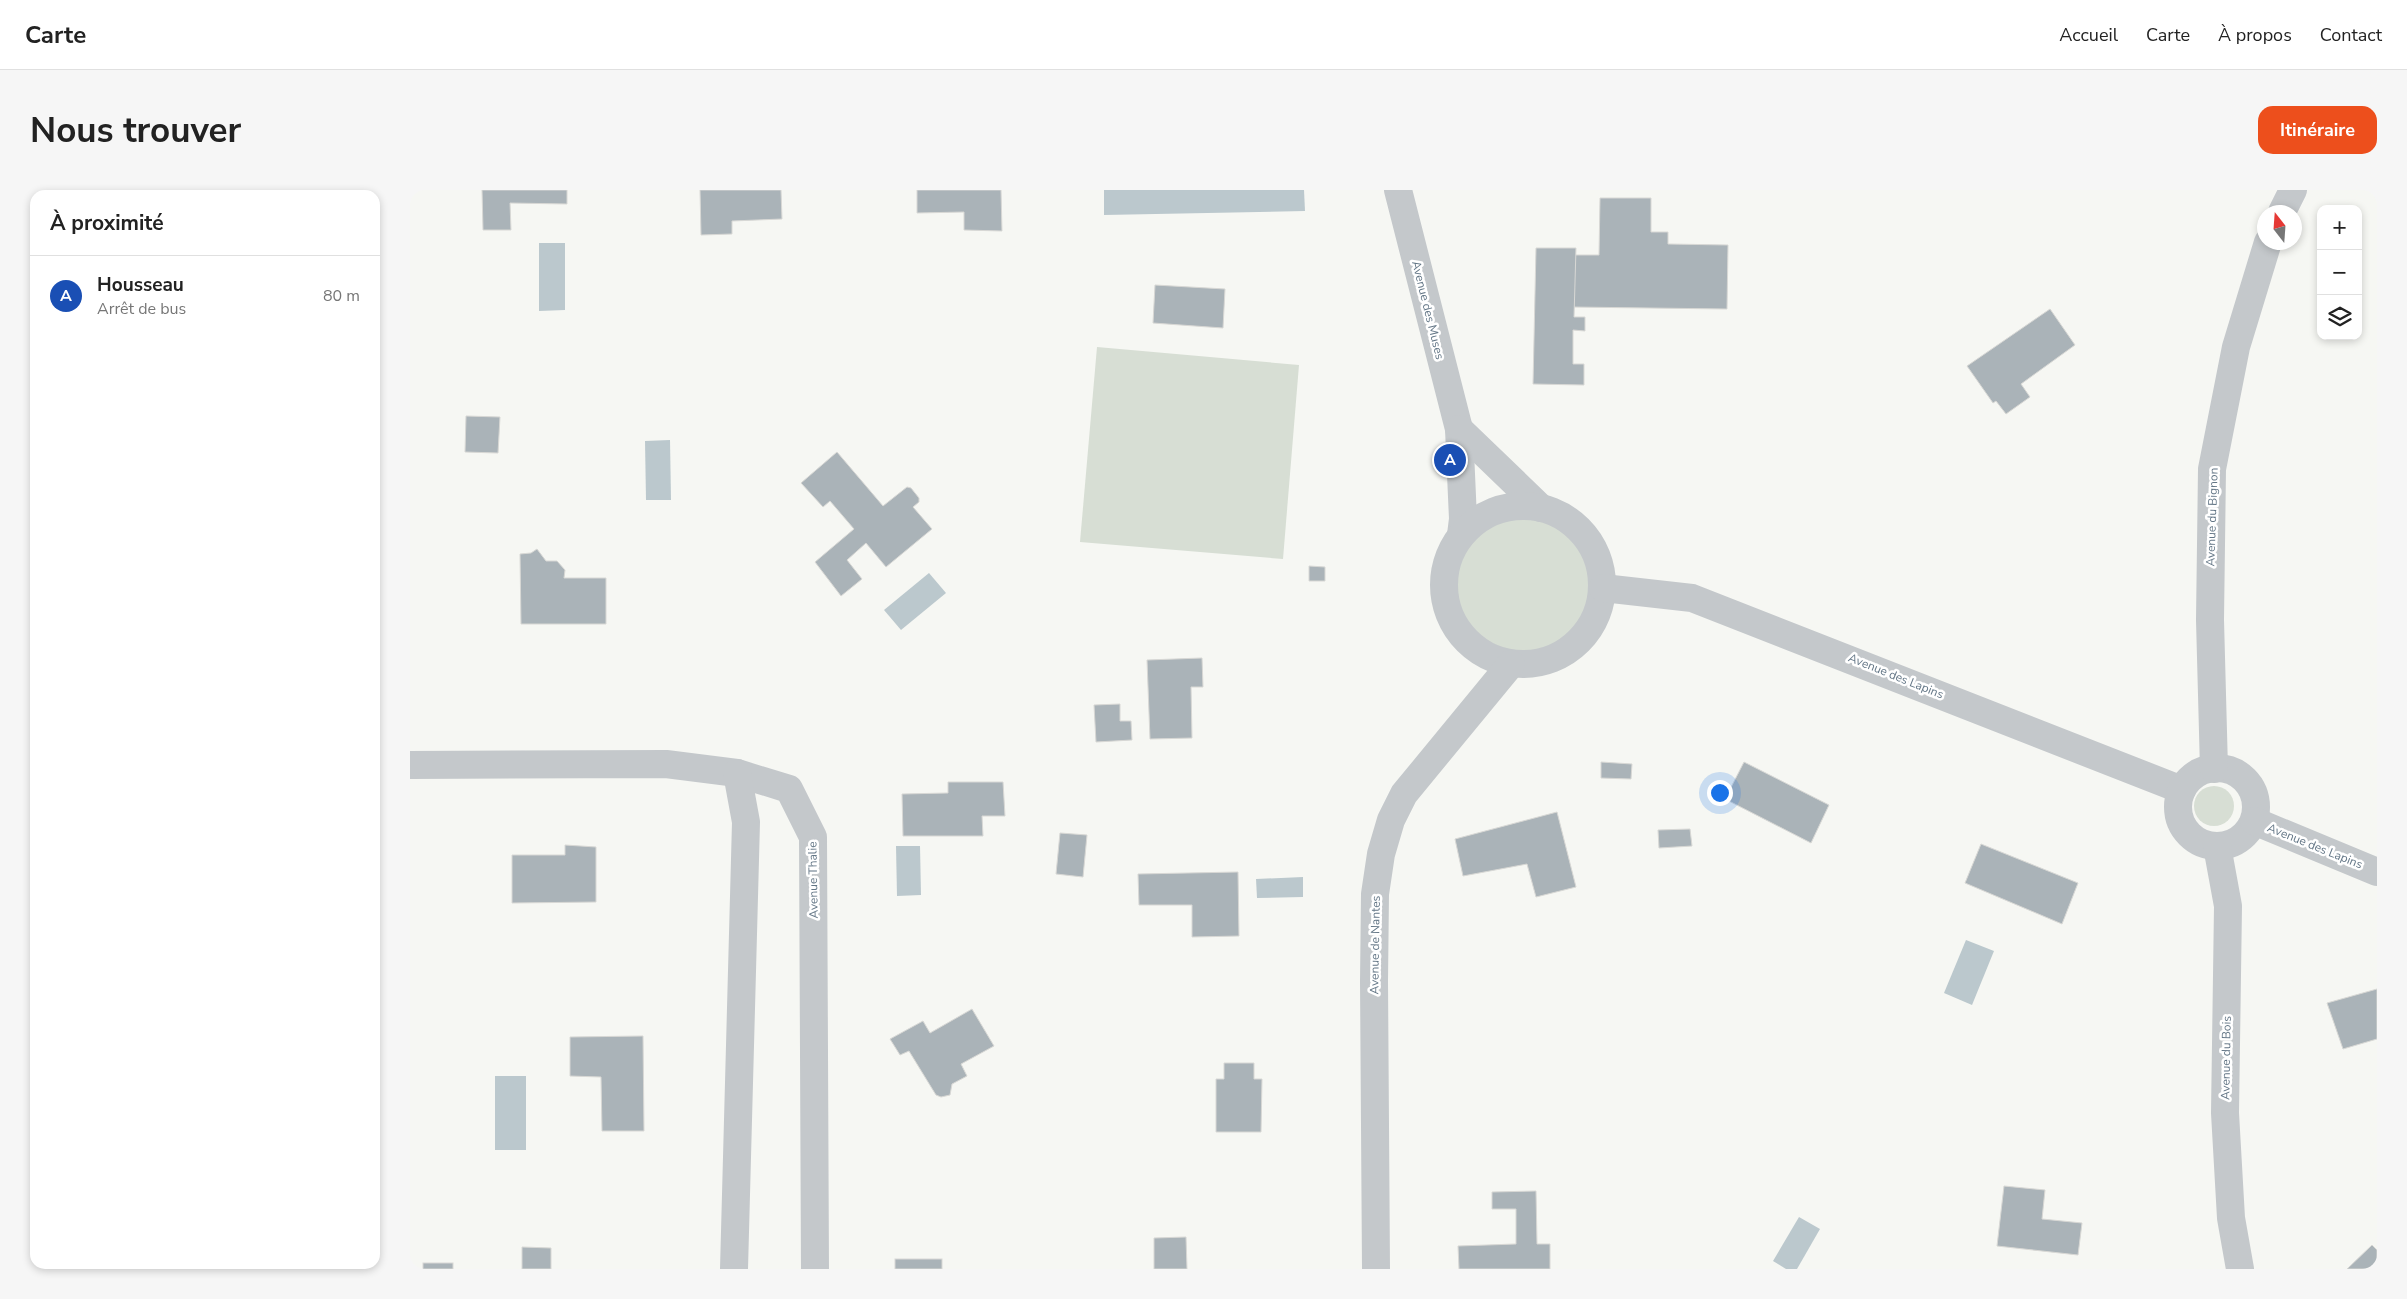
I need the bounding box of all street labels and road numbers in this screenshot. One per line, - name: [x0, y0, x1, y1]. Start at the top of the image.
- street label: Avenue des Muses: [1408, 259, 1448, 361]
- street label: Avenue du Bignon: [2202, 467, 2222, 567]
- street label: Avenue des Lapins: [1846, 650, 1946, 702]
- street label: Avenue des Lapins: [2265, 820, 2365, 872]
- street label: Avenue Thalie: [804, 841, 822, 919]
- street label: Avenue de Nantes: [1366, 895, 1384, 995]
- street label: Avenue du Bois: [2217, 1016, 2235, 1100]

